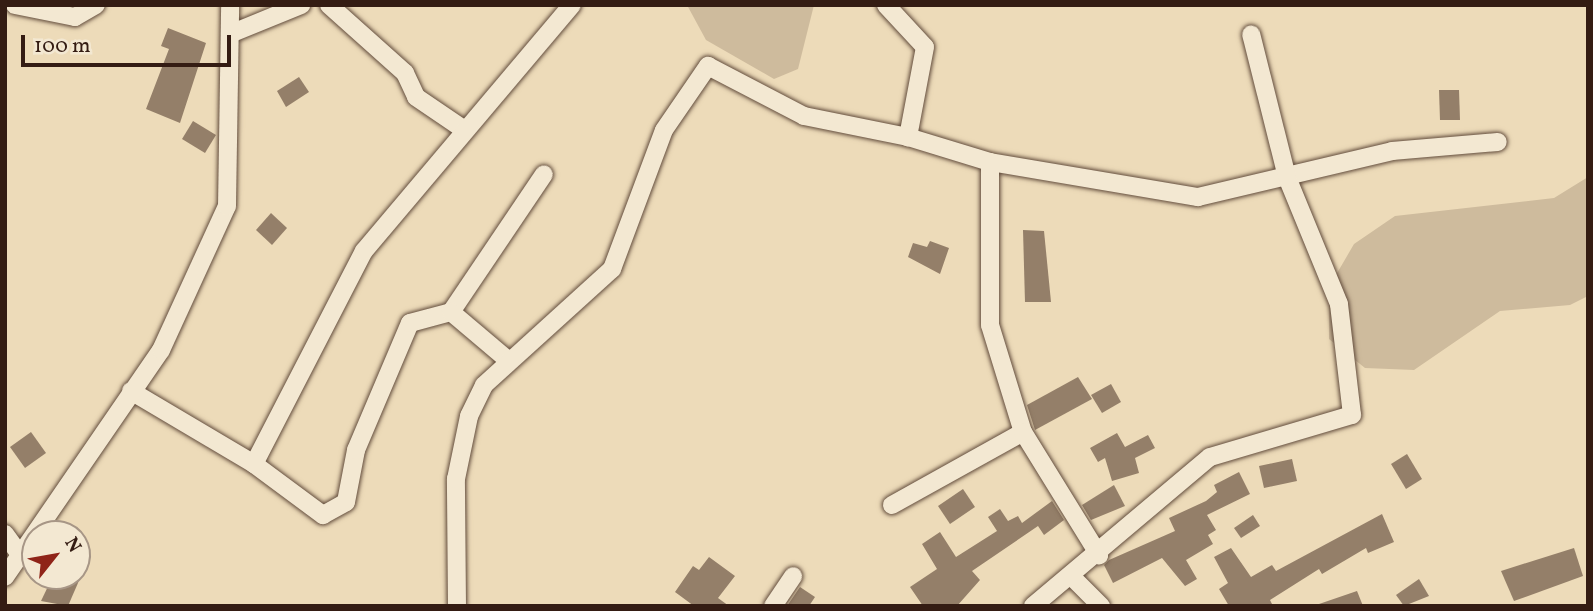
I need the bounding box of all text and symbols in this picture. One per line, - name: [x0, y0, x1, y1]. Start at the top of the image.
- scale bar: [24, 21, 234, 65]
- text: 100 m: [34, 32, 91, 61]
- north arrow: [21, 520, 91, 590]
- text: N: [58, 533, 87, 558]

